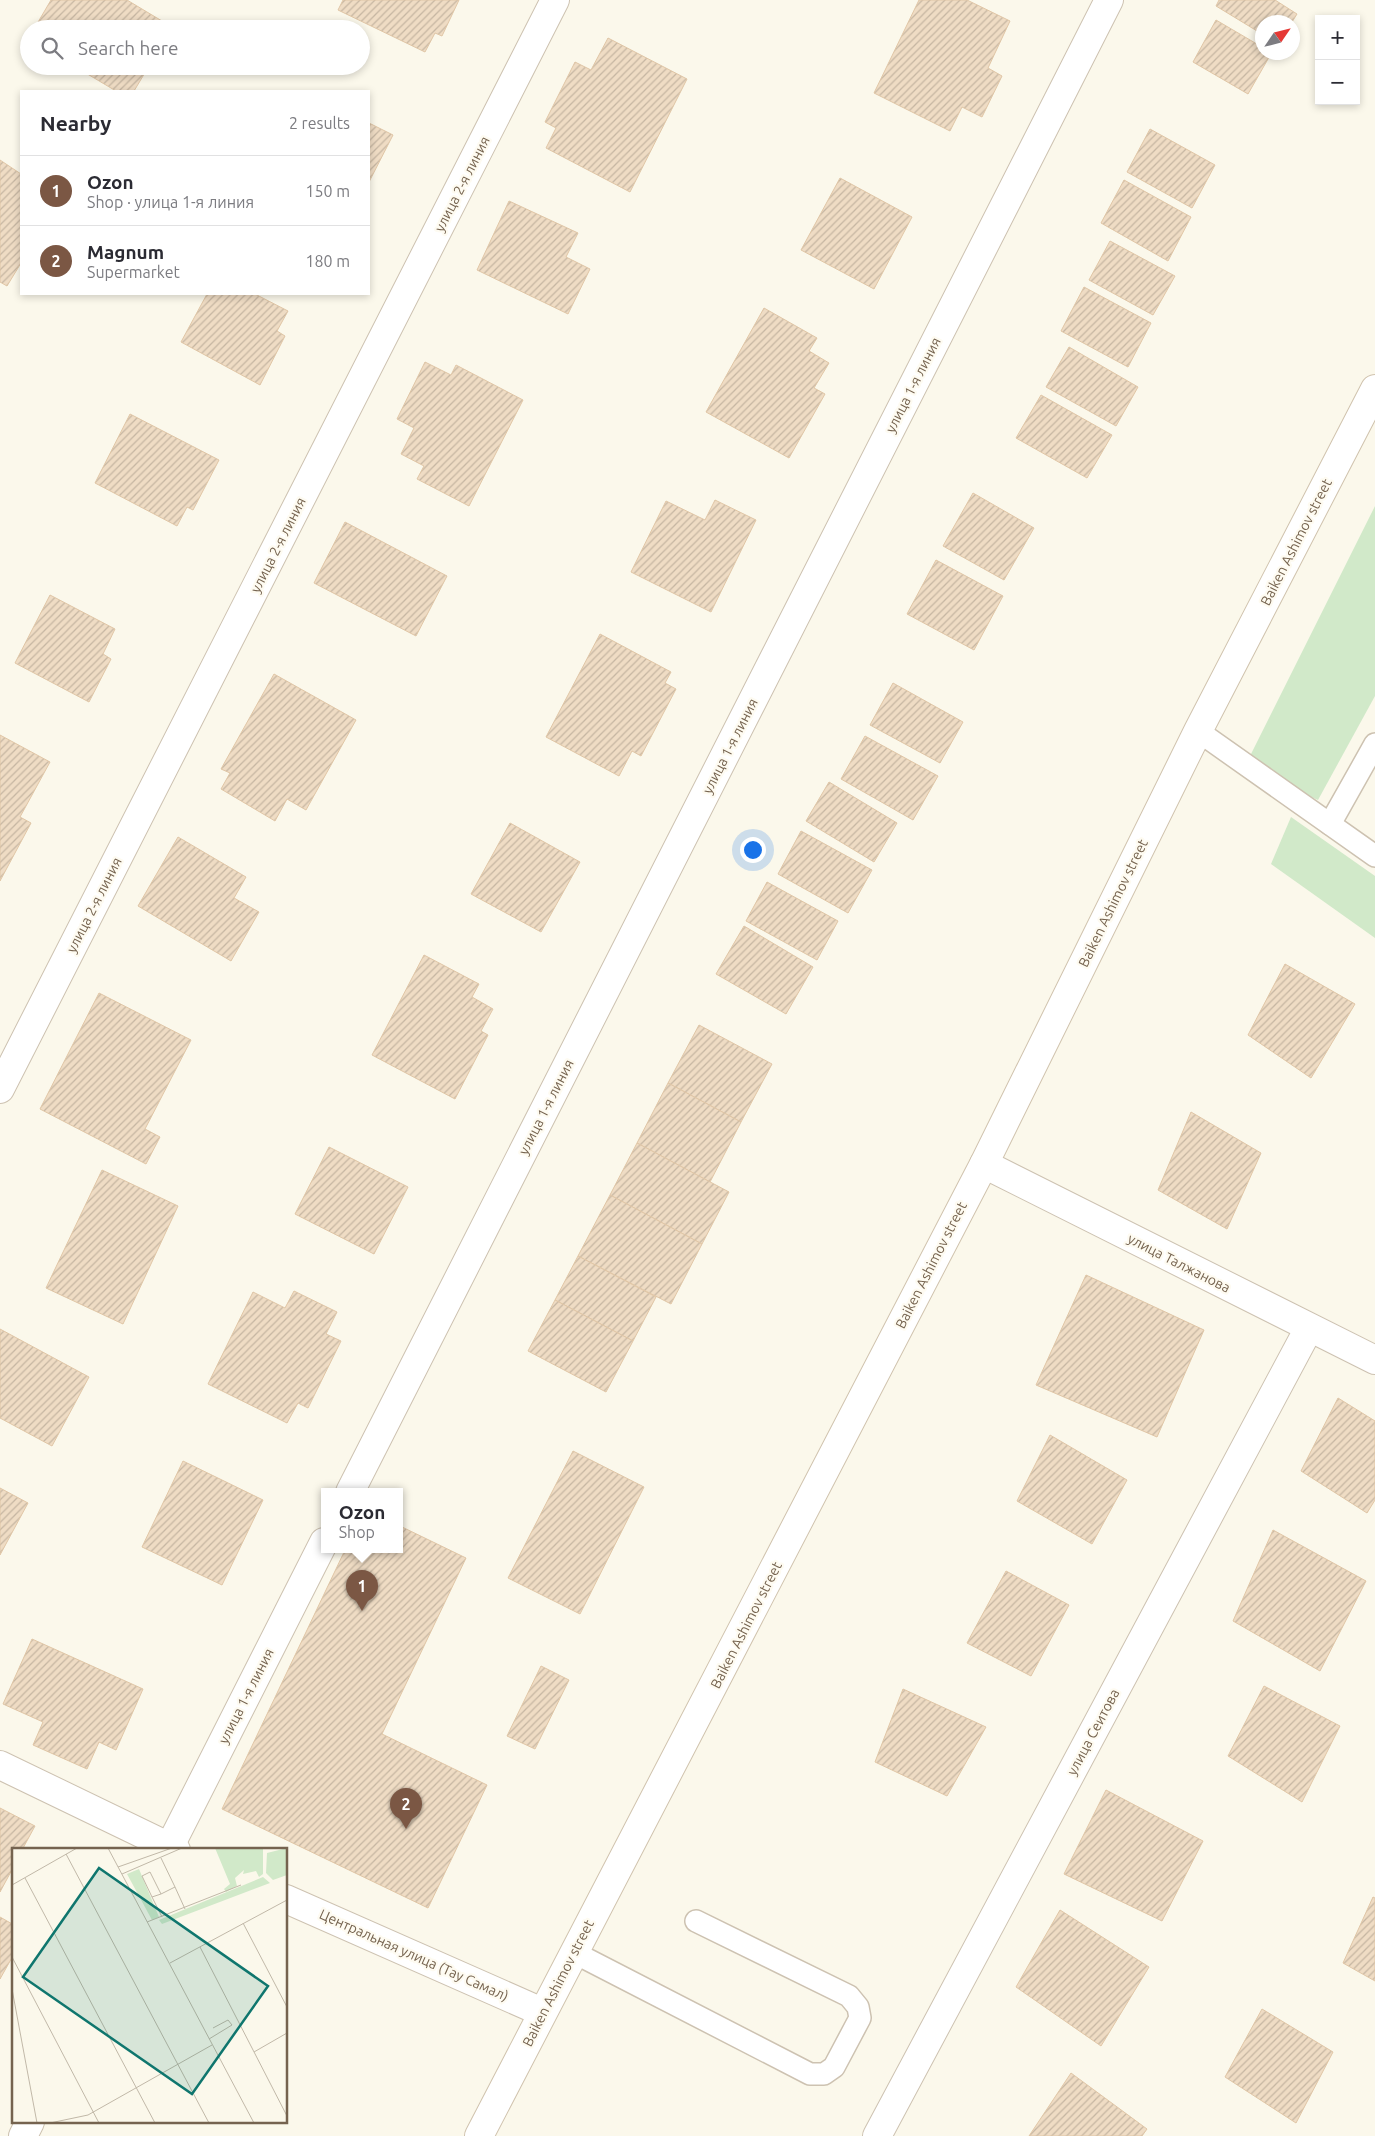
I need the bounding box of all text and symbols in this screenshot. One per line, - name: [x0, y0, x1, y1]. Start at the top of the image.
- north arrow: [1255, 15, 1300, 60]
- map controls: [1315, 15, 1360, 105]
- button: +: [1315, 15, 1360, 60]
- search box: [20, 20, 370, 75]
- icon: search: [38, 34, 66, 62]
- text: Search here: [78, 37, 178, 59]
- button: −: [1315, 60, 1360, 105]
- text: Nearby: [40, 111, 111, 135]
- text: 2 results: [289, 114, 350, 132]
- street label: улица 2-я линия: [431, 134, 493, 234]
- text: Ozon: [87, 171, 134, 193]
- text: 1: [51, 182, 61, 200]
- text: 150 m: [305, 182, 350, 200]
- text: Shop · улица 1-я линия: [87, 193, 254, 211]
- text: Magnum: [87, 241, 164, 263]
- text: 2: [51, 252, 61, 270]
- text: 180 m: [305, 252, 350, 270]
- text: Supermarket: [87, 263, 180, 281]
- street label: улица 1-я линия: [882, 335, 944, 435]
- street label: Baiken Ashimov street: [1257, 476, 1335, 608]
- street label: улица 2-я линия: [247, 495, 309, 595]
- street label: улица 1-я линия: [699, 696, 761, 796]
- street label: Baiken Ashimov street: [1075, 836, 1151, 969]
- your location: [740, 837, 766, 863]
- street label: улица 2-я линия: [63, 855, 125, 955]
- street label: улица 1-я линия: [515, 1057, 577, 1157]
- street label: Baiken Ashimov street: [892, 1199, 970, 1331]
- street label: улица Талжанова: [1125, 1230, 1233, 1296]
- popup: [321, 1488, 403, 1553]
- text: Ozon: [339, 1501, 385, 1523]
- text: Shop: [339, 1523, 375, 1541]
- street label: Baiken Ashimov street: [707, 1559, 785, 1691]
- pin: 1: [346, 1570, 378, 1611]
- street label: улица 1-я линия: [215, 1646, 277, 1746]
- street label: улица Сеитова: [1064, 1686, 1122, 1778]
- pin: 2: [390, 1788, 422, 1829]
- inset map: [12, 1848, 288, 2124]
- street label: Центральная улица (Тау Самал): [317, 1906, 511, 2004]
- street label: Baiken Ashimov street: [519, 1917, 597, 2049]

